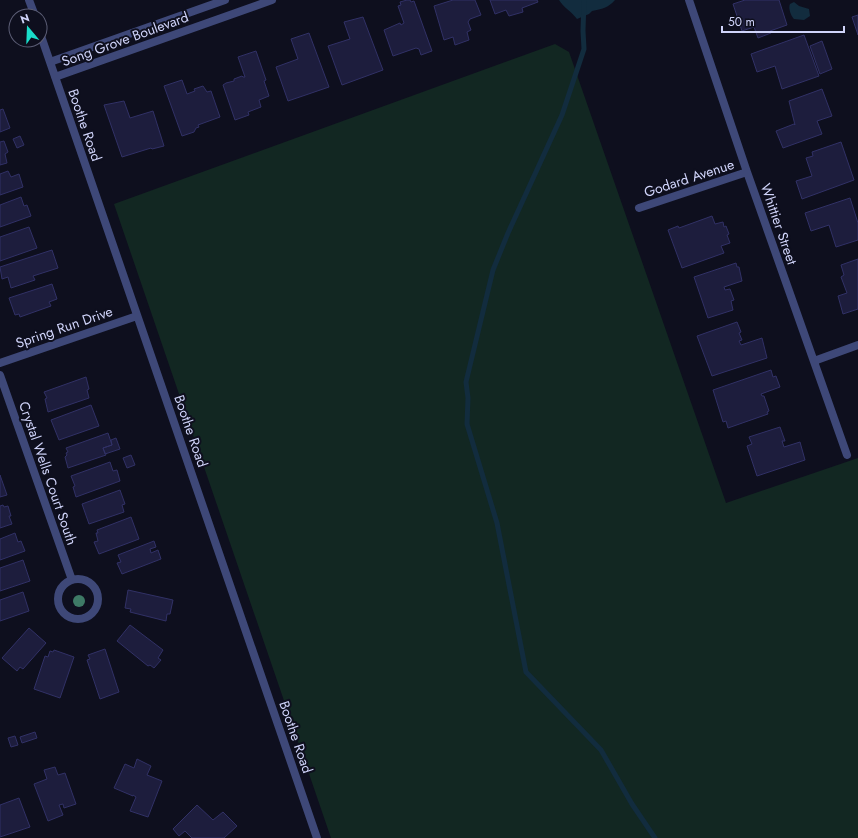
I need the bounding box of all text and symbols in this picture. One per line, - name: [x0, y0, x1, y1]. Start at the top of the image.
- street label: Song Grove Boulevard: [59, 7, 191, 71]
- north arrow: [8, 8, 48, 48]
- scale bar: [722, 8, 844, 34]
- text: N: [18, 10, 31, 28]
- text: 50 m: [728, 13, 755, 31]
- street label: Boothe Road: [63, 86, 107, 164]
- street label: Godard Avenue: [641, 154, 737, 202]
- street label: Whittier Street: [756, 181, 802, 268]
- street label: Spring Run Drive: [13, 301, 115, 353]
- street label: Boothe Road: [169, 392, 213, 470]
- street label: Crystal Wells Court South: [14, 399, 82, 547]
- street label: Boothe Road: [274, 698, 318, 776]

